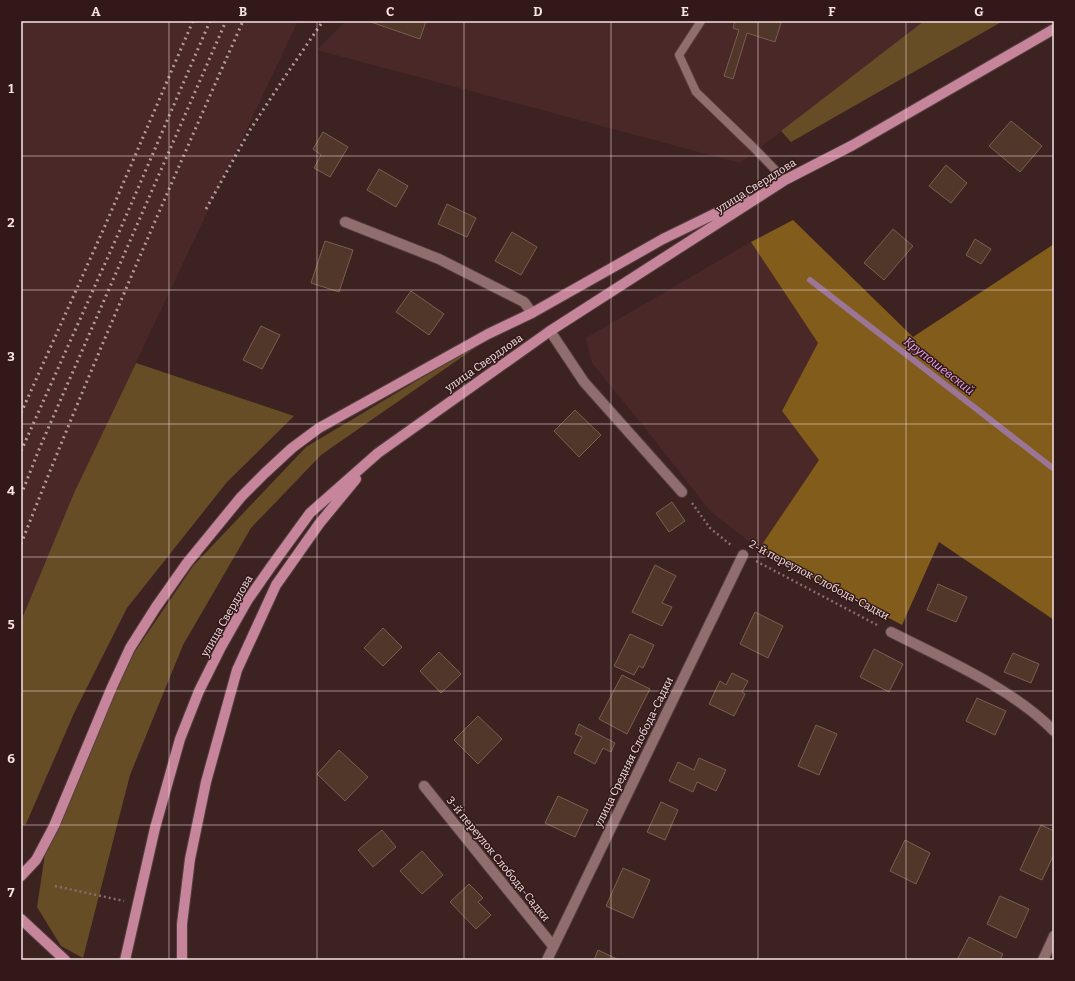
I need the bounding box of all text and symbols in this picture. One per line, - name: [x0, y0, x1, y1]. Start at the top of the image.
- text: A: [91, 4, 101, 19]
- text: B: [239, 4, 247, 19]
- text: C: [386, 4, 394, 19]
- text: D: [533, 4, 543, 19]
- text: E: [681, 4, 689, 19]
- text: F: [828, 4, 836, 19]
- text: G: [974, 4, 984, 19]
- text: 1: [8, 81, 14, 96]
- street label: улица Свердлова: [713, 156, 798, 216]
- text: 2: [7, 215, 15, 230]
- street label: улица Свердлова: [442, 331, 525, 395]
- water label: Крупошевский: [901, 334, 977, 398]
- text: 3: [7, 349, 15, 364]
- text: 4: [7, 483, 15, 498]
- street label: 2-й переулок Слобода-Садки: [747, 538, 891, 622]
- street label: улица Свердлова: [198, 573, 256, 660]
- text: 5: [7, 617, 15, 632]
- street label: улица Средняя Слобода-Садки: [591, 675, 676, 830]
- text: 6: [7, 751, 15, 766]
- street label: 3-й переулок Слобода-Садки: [444, 794, 552, 924]
- text: 7: [8, 885, 15, 900]

